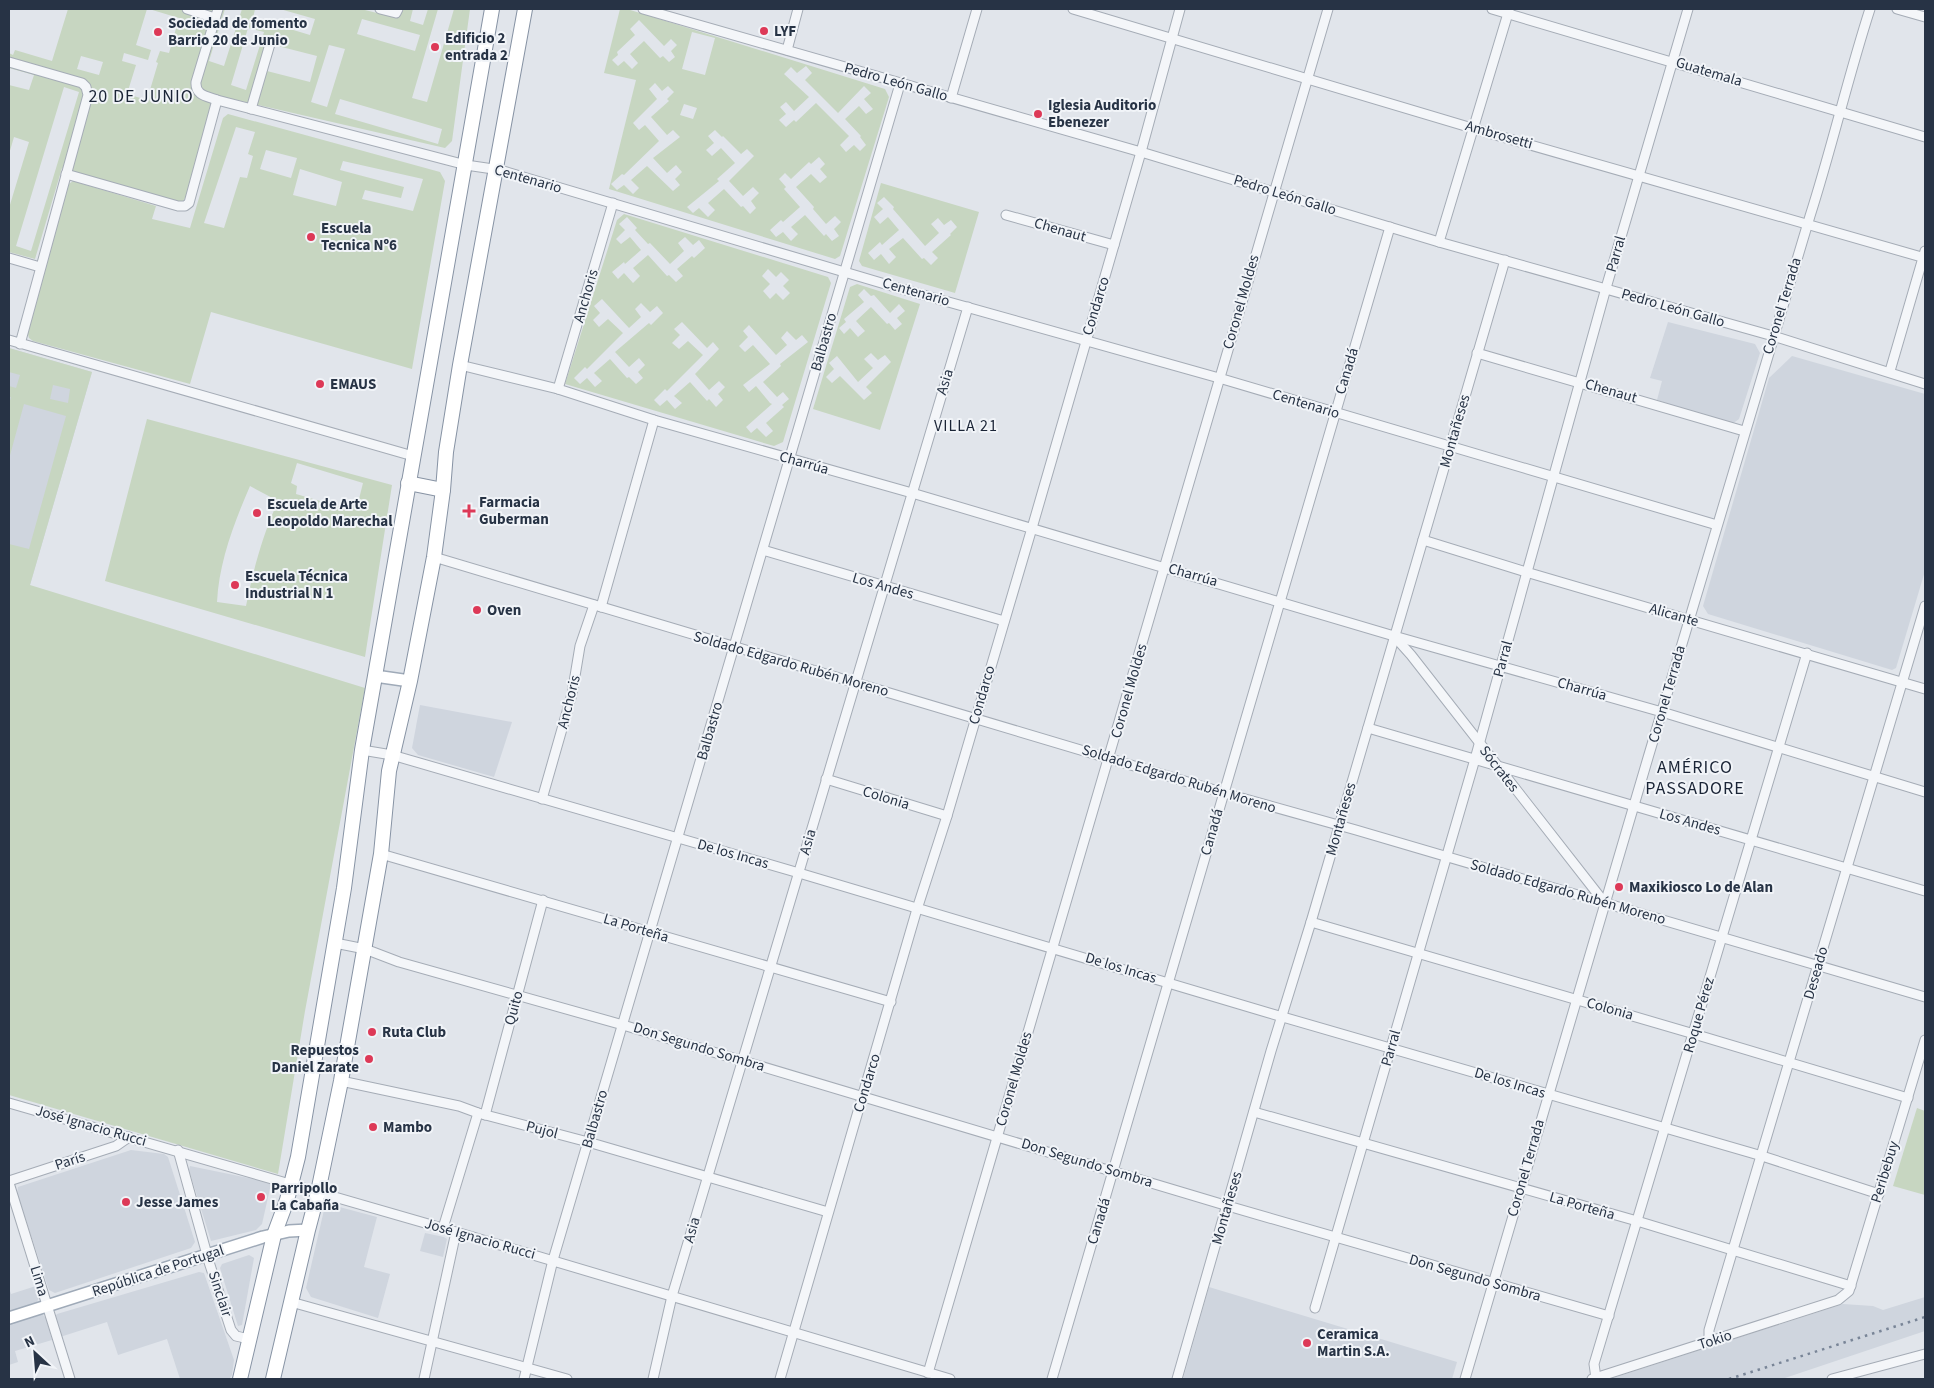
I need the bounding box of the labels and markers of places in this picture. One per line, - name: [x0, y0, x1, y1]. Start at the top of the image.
- place label: Sociedad de fomento Barrio 20 de Junio: [168, 13, 307, 51]
- place label: LYF: [774, 21, 796, 42]
- marker: LYF: [758, 25, 770, 37]
- marker: Sociedad de fomento Barrio 20 de Junio: [152, 26, 164, 38]
- place label: Edificio 2 entrada 2: [445, 28, 508, 66]
- marker: Edificio 2 entrada 2: [429, 41, 441, 53]
- place label: Iglesia Auditorio Ebenezer: [1048, 95, 1156, 133]
- marker: Iglesia Auditorio Ebenezer: [1032, 108, 1044, 120]
- place label: Escuela Tecnica Nº6: [321, 218, 397, 256]
- marker: Escuela Tecnica Nº6: [305, 231, 317, 243]
- place label: EMAUS: [330, 374, 376, 395]
- marker: EMAUS: [314, 378, 326, 390]
- place label: Farmacia Guberman: [479, 492, 549, 530]
- place label: Escuela de Arte Leopoldo Marechal: [267, 494, 393, 532]
- marker: Farmacia Guberman: [463, 505, 475, 517]
- marker: Escuela de Arte Leopoldo Marechal: [251, 507, 263, 519]
- place label: Escuela Técnica Industrial N 1: [245, 566, 348, 604]
- marker: Escuela Técnica Industrial N 1: [229, 579, 241, 591]
- place label: Oven: [487, 600, 521, 621]
- marker: Oven: [471, 604, 483, 616]
- place label: Maxikiosco Lo de Alan: [1629, 877, 1773, 898]
- marker: Maxikiosco Lo de Alan: [1613, 881, 1625, 893]
- place label: Ruta Club: [382, 1022, 447, 1043]
- marker: Ruta Club: [366, 1026, 378, 1038]
- place label: Repuestos Daniel Zarate: [272, 1040, 359, 1078]
- marker: Repuestos Daniel Zarate: [363, 1053, 375, 1065]
- place label: Mambo: [383, 1117, 432, 1138]
- marker: Mambo: [367, 1121, 379, 1133]
- place label: Parripollo La Cabaña: [271, 1178, 339, 1216]
- marker: Parripollo La Cabaña: [255, 1191, 267, 1203]
- place label: Jesse James: [136, 1192, 219, 1213]
- marker: Jesse James: [120, 1196, 132, 1208]
- place label: Ceramica Martin S.A.: [1317, 1324, 1390, 1362]
- marker: Ceramica Martin S.A.: [1301, 1337, 1313, 1349]

